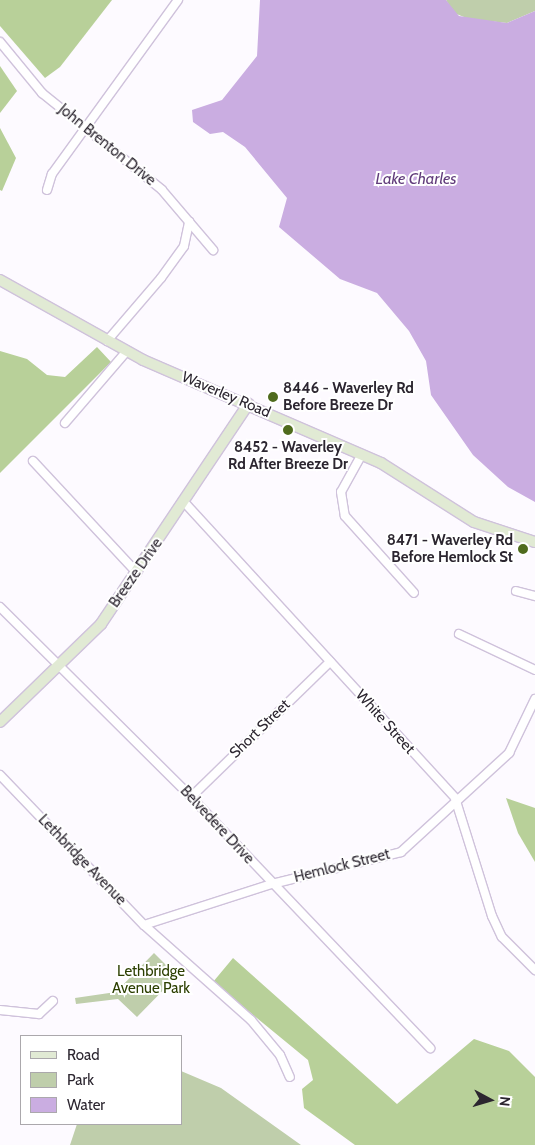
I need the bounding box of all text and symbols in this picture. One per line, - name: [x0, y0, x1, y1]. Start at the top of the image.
- street label: John Brenton Drive: [55, 100, 159, 190]
- water label: Lake Charles: [375, 169, 457, 189]
- street label: Waverley Road: [179, 368, 273, 422]
- place label: 8446 - Waverley Rd Before Breeze Dr: [283, 379, 414, 414]
- marker: 8446 - Waverley Rd Before Breeze Dr: [267, 391, 279, 403]
- marker: 8452 - Waverley Rd After Breeze Dr: [282, 424, 294, 436]
- place label: 8452 - Waverley Rd After Breeze Dr: [228, 438, 348, 473]
- place label: 8471 - Waverley Rd Before Hemlock St: [387, 531, 513, 566]
- street label: Breeze Drive: [106, 535, 166, 611]
- marker: 8471 - Waverley Rd Before Hemlock St: [517, 543, 529, 555]
- street label: White Street: [352, 686, 418, 758]
- street label: Short Street: [226, 696, 294, 762]
- street label: Belvedere Drive: [176, 782, 258, 868]
- street label: Lethbridge Avenue: [34, 811, 130, 909]
- street label: Hemlock Street: [292, 845, 392, 887]
- park label: Lethbridge Avenue Park: [112, 962, 190, 997]
- legend: [20, 1035, 182, 1125]
- text: Road: [67, 1046, 100, 1064]
- text: Park: [67, 1071, 94, 1089]
- north arrow: [465, 1075, 515, 1125]
- text: Water: [67, 1096, 105, 1114]
- text: N: [495, 1096, 514, 1107]

